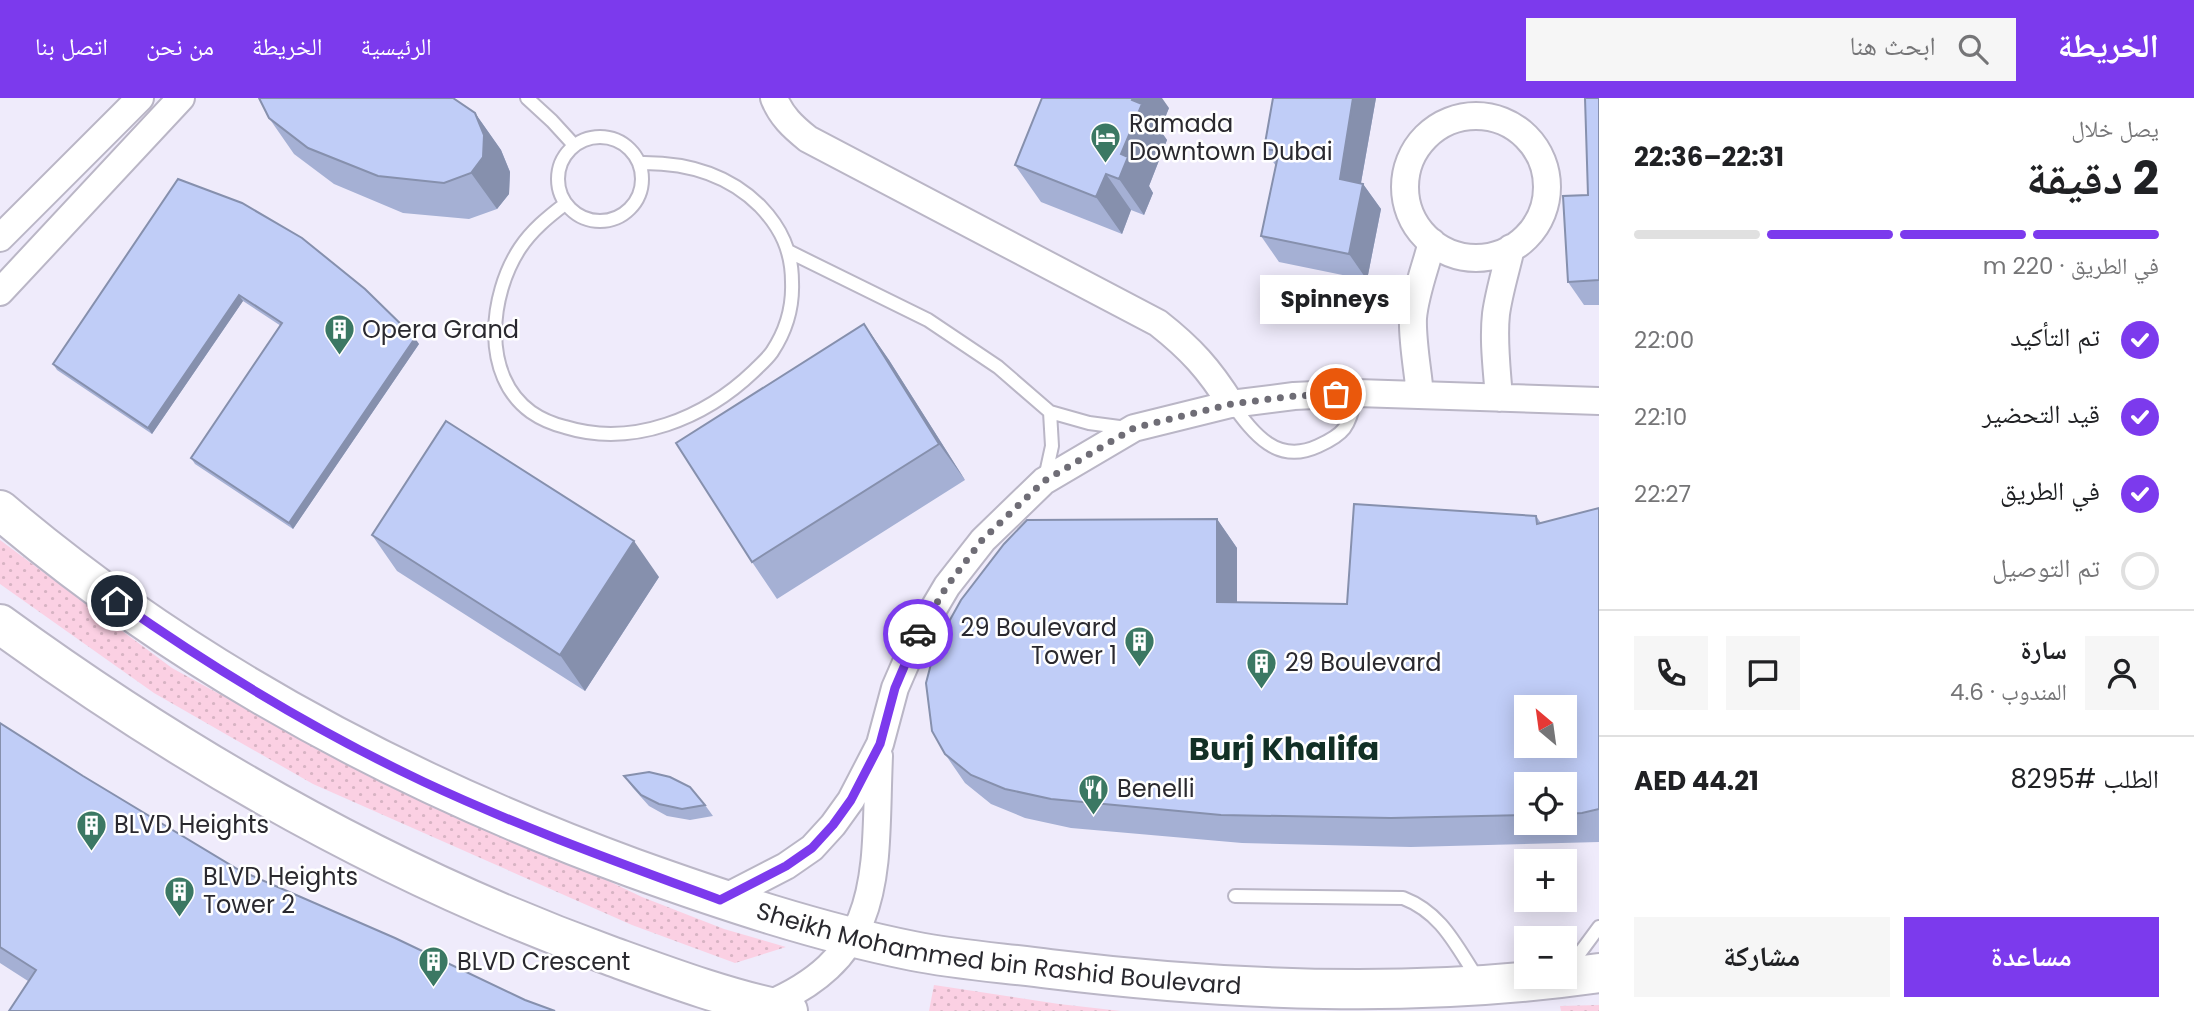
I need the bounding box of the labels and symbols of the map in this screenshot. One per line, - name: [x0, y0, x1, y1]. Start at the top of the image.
- place label: Ramada Downtown Dubai: [1129, 107, 1333, 168]
- hotel icon: Ramada Downtown Dubai: [1089, 121, 1123, 165]
- callout: Spinneys: [1261, 275, 1411, 324]
- building icon: Opera Grand: [322, 313, 356, 357]
- place label: Opera Grand: [362, 313, 519, 346]
- pin: [1306, 364, 1366, 424]
- pin: [87, 571, 147, 631]
- courier: [883, 599, 953, 669]
- place label: 29 Boulevard Tower 1: [961, 611, 1117, 672]
- building icon: 29 Boulevard Tower 1: [1123, 625, 1157, 669]
- building icon: 29 Boulevard: [1245, 646, 1279, 690]
- place label: 29 Boulevard: [1285, 646, 1441, 679]
- north arrow: [1514, 695, 1577, 758]
- district label: Burj Khalifa: [1189, 726, 1379, 771]
- restaurant icon: Benelli: [1077, 772, 1111, 816]
- place label: Benelli: [1117, 772, 1195, 805]
- building icon: BLVD Heights: [74, 808, 108, 852]
- place label: BLVD Heights: [114, 808, 269, 841]
- place label: BLVD Heights Tower 2: [203, 860, 358, 921]
- building icon: BLVD Heights Tower 2: [163, 874, 197, 918]
- street label: Sheikh Mohammed bin Rashid Boulevard: [753, 894, 1242, 1002]
- building icon: BLVD Crescent: [417, 945, 451, 989]
- place label: BLVD Crescent: [457, 945, 630, 978]

